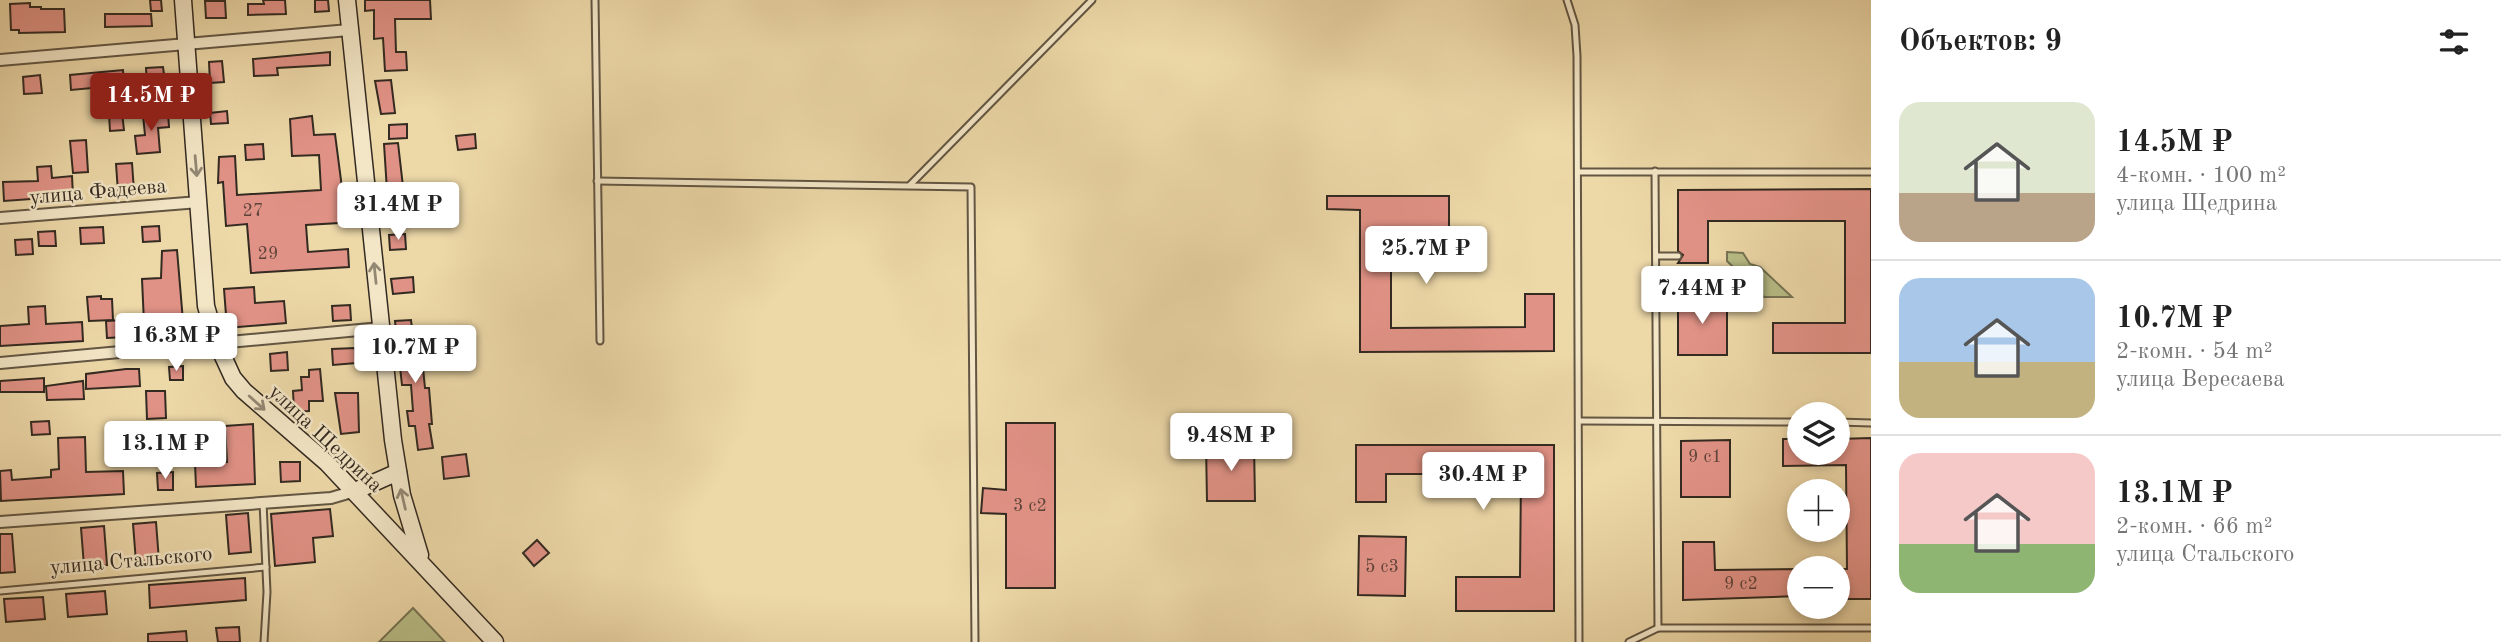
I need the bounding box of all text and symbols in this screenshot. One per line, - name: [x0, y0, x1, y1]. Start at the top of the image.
- icon: filters: [2435, 23, 2473, 61]
- text: Объектов: 9: [1899, 27, 2062, 57]
- pin: 14.5M ₽: [86, 74, 216, 133]
- text: 14.5M ₽: [106, 84, 196, 107]
- text: 14.5M ₽: [2116, 128, 2233, 158]
- icon: home: [1955, 130, 2039, 214]
- one-way arrow: [190, 154, 203, 177]
- text: 4-комн. · 100 m²: [2116, 164, 2286, 187]
- street label: улица Фадеева: [29, 176, 168, 209]
- pin: 31.4M ₽: [333, 182, 463, 242]
- text: улица Щедрина: [2116, 192, 2277, 215]
- text: 31.4M ₽: [353, 193, 443, 216]
- house number: 27: [243, 202, 263, 220]
- pin: 25.7M ₽: [1361, 226, 1491, 286]
- text: 25.7M ₽: [1381, 237, 1471, 260]
- house number: 29: [258, 245, 278, 263]
- one-way arrow: [368, 263, 381, 285]
- pin: 7.44M ₽: [1637, 266, 1767, 326]
- text: 7.44M ₽: [1657, 277, 1747, 300]
- text: 10.7M ₽: [2116, 304, 2233, 334]
- icon: home: [1955, 306, 2039, 390]
- pin: 16.3M ₽: [111, 314, 241, 373]
- text: 16.3M ₽: [131, 324, 221, 347]
- pin: 10.7M ₽: [350, 326, 480, 385]
- text: 10.7M ₽: [370, 336, 460, 359]
- text: 2-комн. · 54 m²: [2116, 340, 2273, 363]
- text: улица Вересаева: [2116, 368, 2285, 391]
- street label: улица Щедрина: [264, 381, 386, 497]
- one-way arrow: [247, 394, 265, 410]
- map controls: [1787, 402, 1850, 619]
- button: layers: [1787, 402, 1850, 465]
- pin: 9.48M ₽: [1166, 414, 1296, 473]
- pin: 13.1M ₽: [100, 421, 230, 481]
- text: 9.48M ₽: [1186, 424, 1276, 447]
- text: 13.1M ₽: [120, 432, 210, 455]
- house number: 9 с1: [1688, 448, 1722, 466]
- pin: 30.4M ₽: [1418, 452, 1548, 512]
- text: 30.4M ₽: [1438, 463, 1528, 486]
- button: +: [1787, 479, 1850, 542]
- text: 13.1M ₽: [2116, 479, 2233, 509]
- icon: home: [1955, 481, 2039, 565]
- one-way arrow: [396, 488, 410, 511]
- house number: 3 с2: [1013, 497, 1047, 515]
- text: 2-комн. · 66 m²: [2116, 515, 2273, 538]
- text: улица Стальского: [2116, 543, 2294, 566]
- street label: улица Стальского: [49, 544, 213, 579]
- button: −: [1787, 556, 1850, 619]
- house number: 5 с3: [1365, 558, 1399, 576]
- house number: 9 с2: [1724, 575, 1758, 593]

